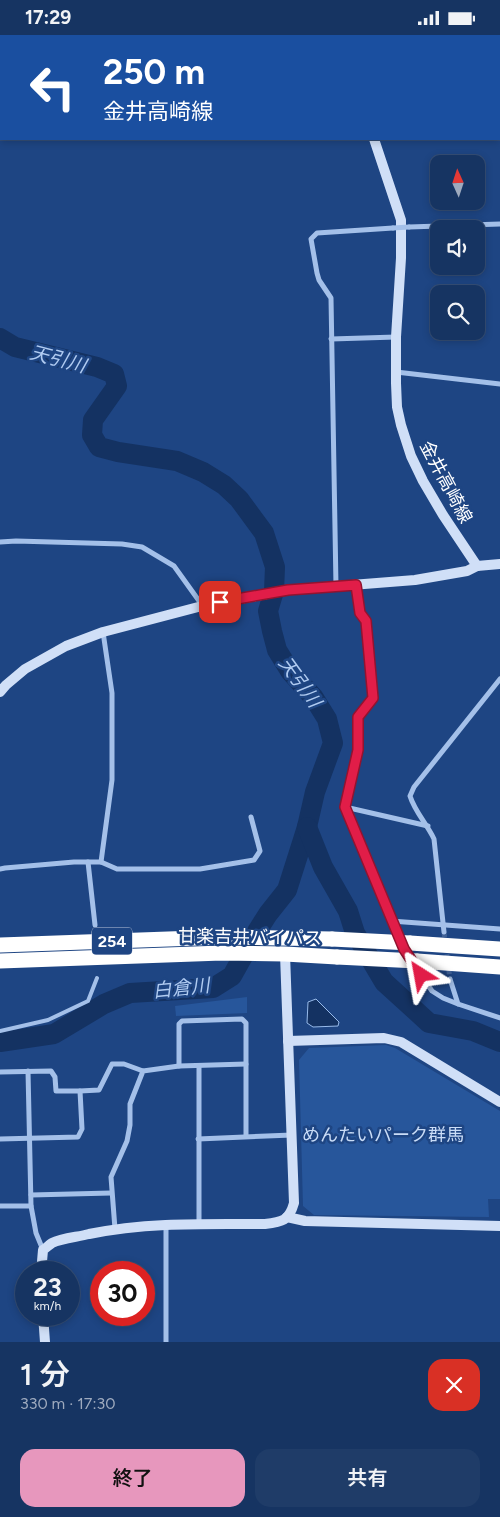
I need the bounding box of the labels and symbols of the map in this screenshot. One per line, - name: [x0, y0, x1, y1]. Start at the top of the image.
- north arrow: [430, 155, 485, 210]
- water label: 天引川: [27, 341, 90, 378]
- street label: 金井高崎線: [415, 437, 477, 527]
- pin: [199, 581, 241, 623]
- water label: 天引川: [274, 652, 327, 713]
- street label: 甘楽吉井バイパス: [178, 925, 322, 949]
- road number: 254: [92, 927, 132, 954]
- position arrow: [394, 948, 446, 1000]
- water label: 白倉川: [151, 973, 213, 1002]
- park label: めんたいパーク群馬: [302, 1124, 464, 1146]
- speed limit sign: 30: [90, 1261, 155, 1326]

